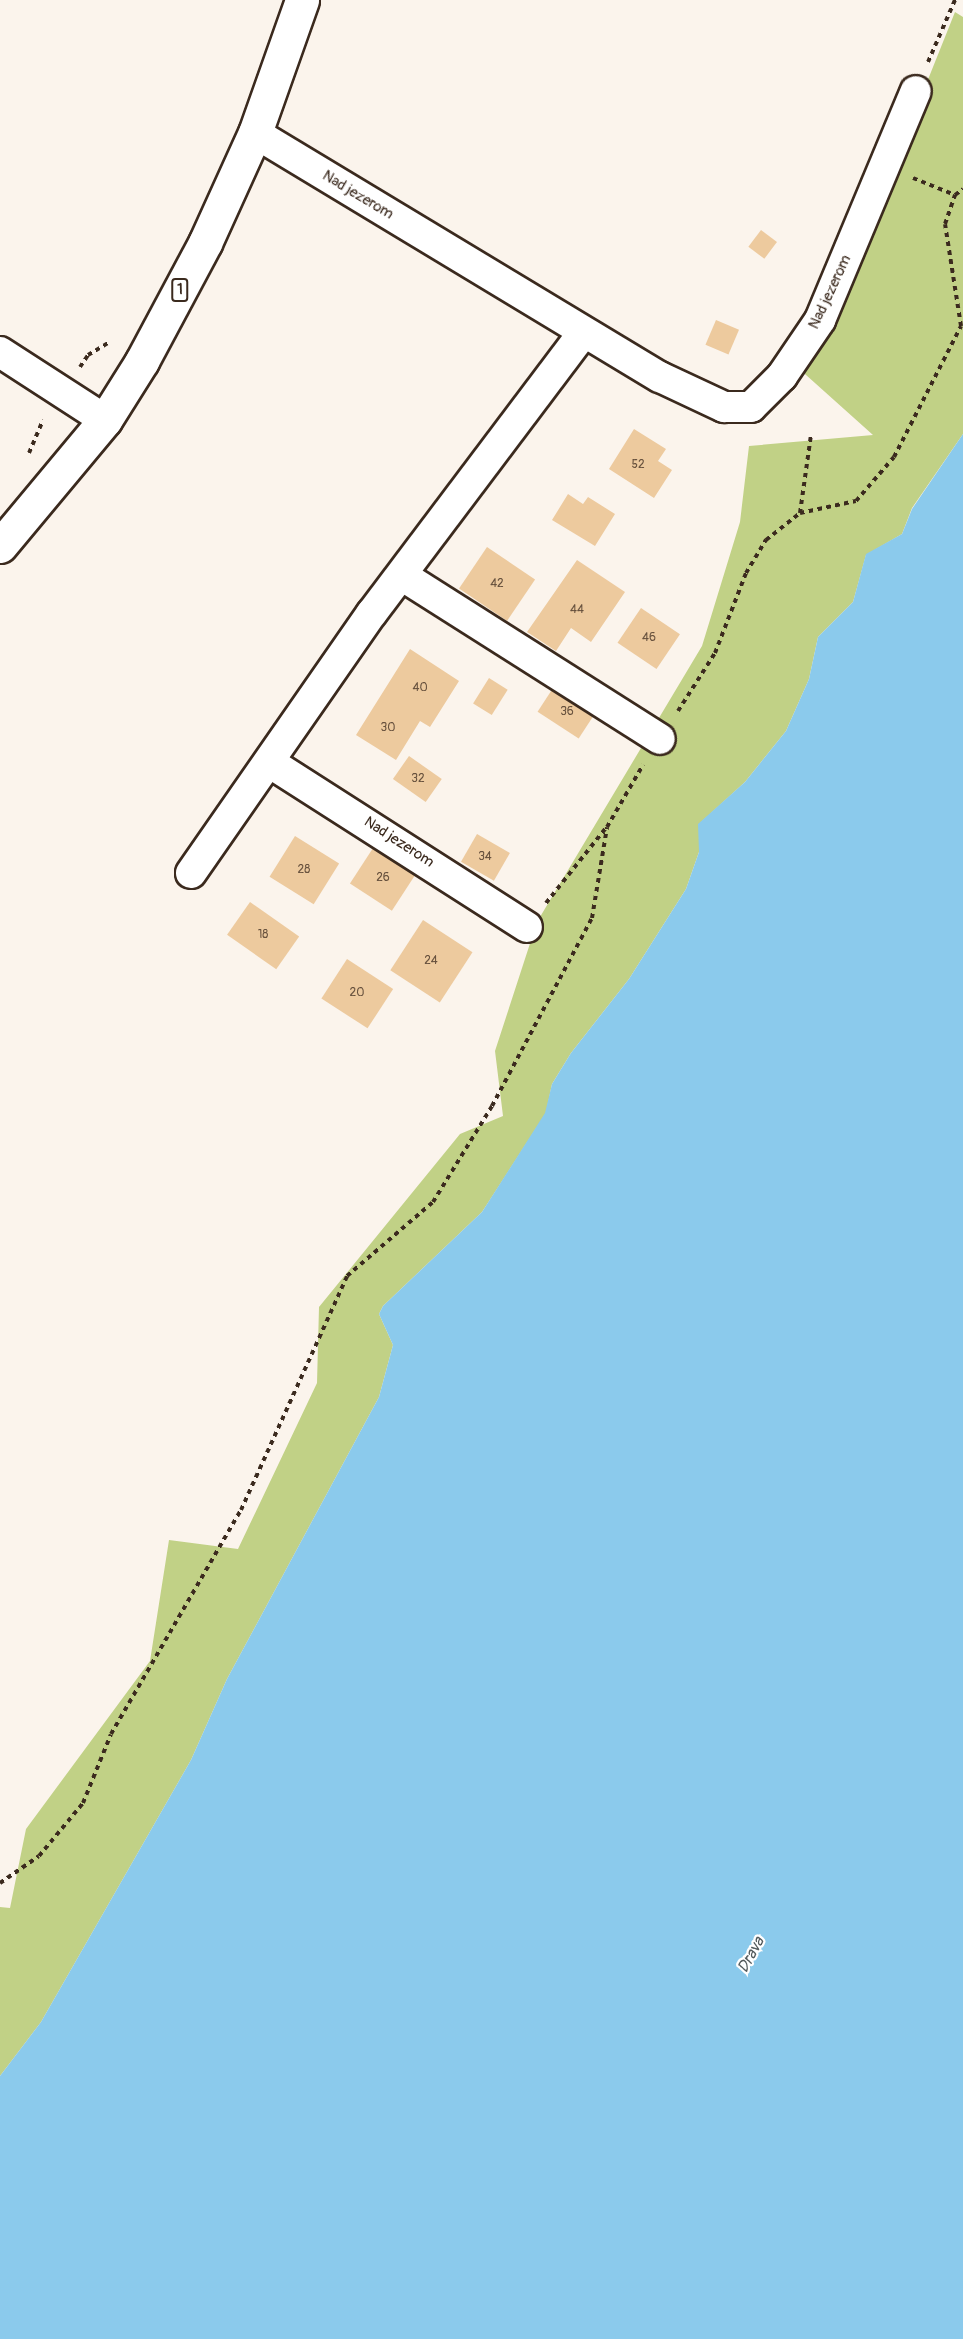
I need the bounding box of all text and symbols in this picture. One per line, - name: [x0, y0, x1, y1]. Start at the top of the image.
- street label: Nad jezerom: [319, 167, 397, 223]
- street label: Nad jezerom: [805, 252, 855, 332]
- road number: 1: [171, 279, 189, 301]
- house number: 52: [631, 458, 645, 472]
- house number: 42: [490, 577, 504, 591]
- house number: 44: [570, 603, 584, 617]
- house number: 46: [642, 631, 656, 645]
- house number: 40: [412, 681, 428, 695]
- house number: 36: [560, 705, 574, 719]
- house number: 30: [381, 721, 395, 735]
- house number: 32: [411, 772, 425, 786]
- street label: Nad jezerom: [361, 813, 437, 871]
- house number: 34: [478, 850, 492, 864]
- house number: 28: [298, 863, 310, 877]
- house number: 26: [376, 871, 390, 885]
- house number: 18: [258, 928, 268, 942]
- house number: 24: [424, 954, 438, 968]
- house number: 20: [350, 986, 364, 1000]
- water label: Drava: [733, 1934, 769, 1976]

